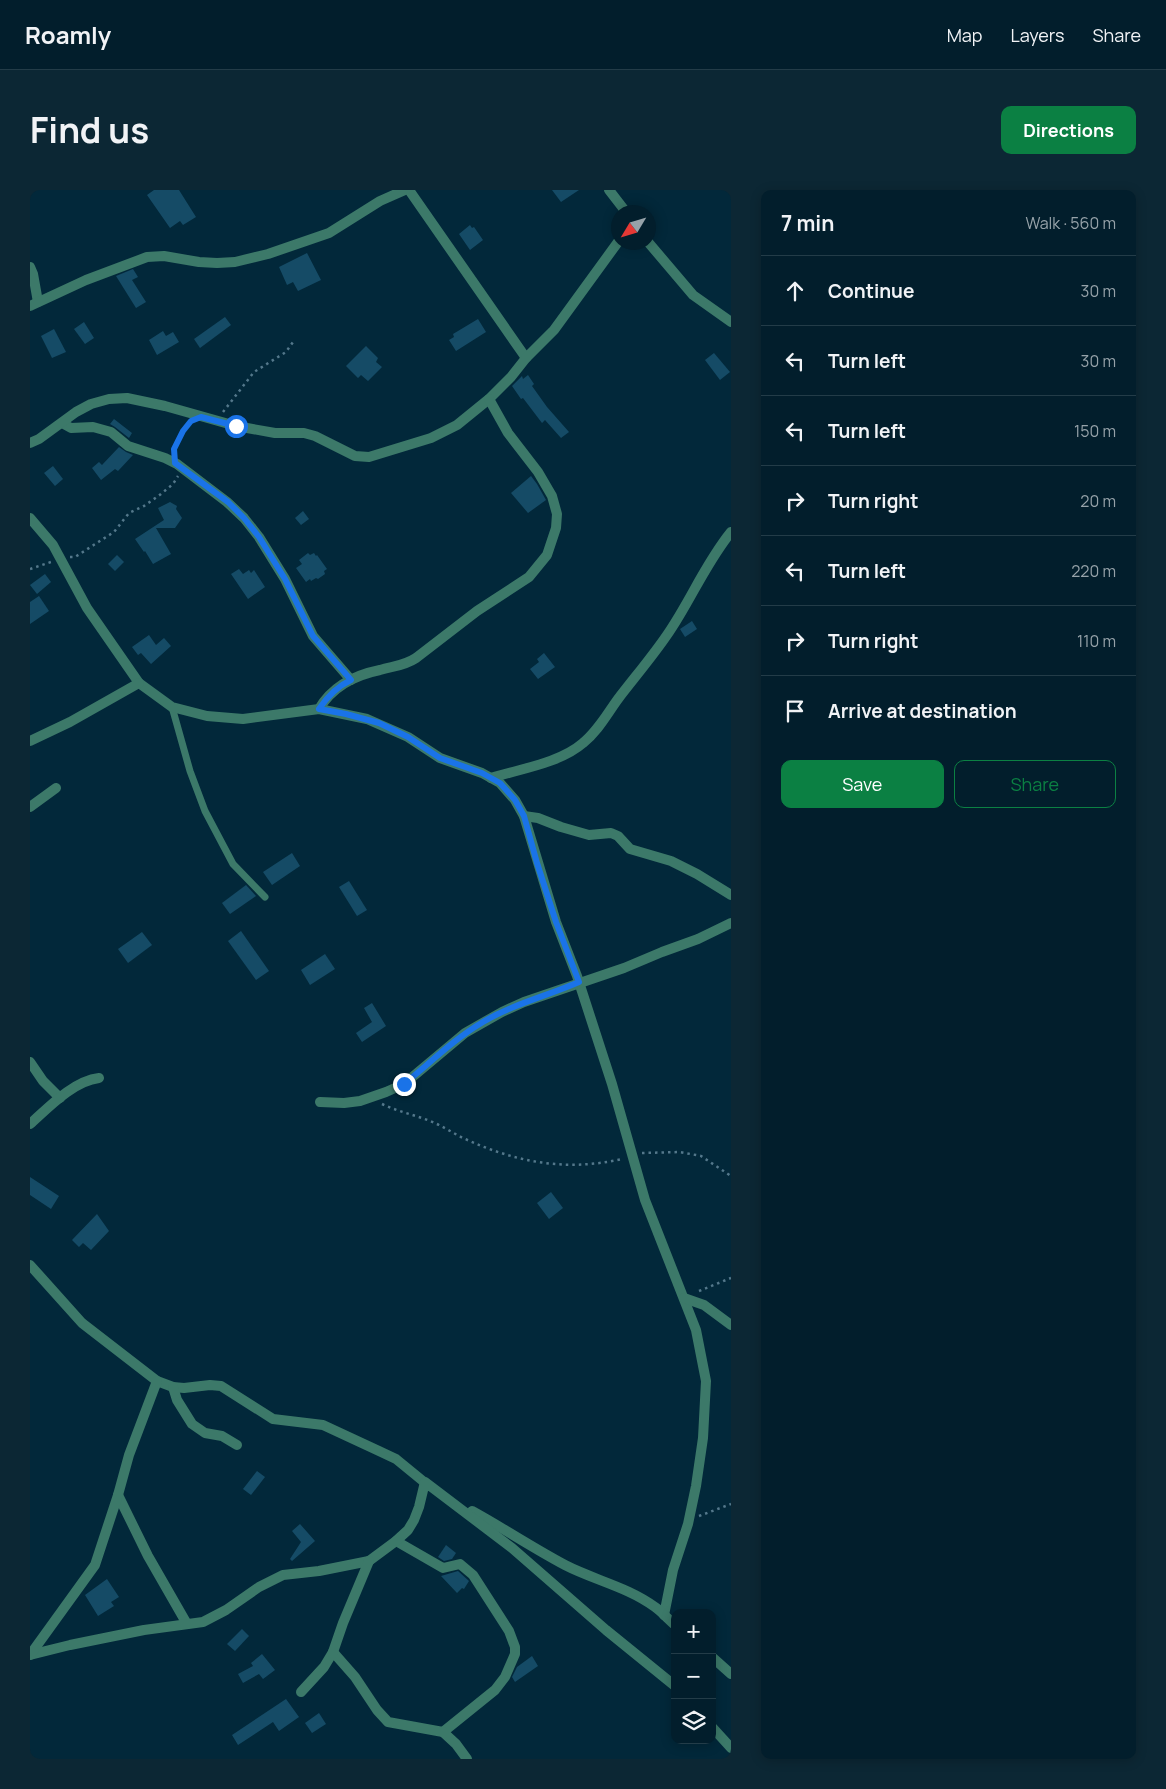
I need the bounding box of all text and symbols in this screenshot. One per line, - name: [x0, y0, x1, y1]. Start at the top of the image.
- text: Roamly: [25, 18, 111, 51]
- text: Map: [947, 23, 982, 47]
- text: Layers: [1010, 23, 1064, 47]
- text: Share: [1092, 23, 1141, 47]
- text: Find us: [30, 106, 149, 154]
- button: Directions: [1001, 106, 1136, 154]
- north arrow: [611, 205, 656, 250]
- text: 7 min: [781, 209, 834, 237]
- text: Walk · 560 m: [1025, 212, 1116, 234]
- icon: ahead: [781, 277, 809, 305]
- text: Continue: [828, 278, 914, 304]
- text: 30 m: [1081, 280, 1116, 302]
- icon: left: [781, 347, 809, 375]
- text: Turn left: [828, 348, 906, 374]
- text: 30 m: [1081, 350, 1116, 372]
- route start: [225, 415, 248, 438]
- icon: left: [781, 417, 809, 445]
- text: Turn left: [828, 418, 906, 444]
- text: 150 m: [1074, 420, 1116, 442]
- icon: right: [781, 487, 809, 515]
- text: Turn right: [828, 488, 918, 514]
- text: 20 m: [1080, 490, 1116, 512]
- icon: left: [781, 557, 809, 585]
- text: Turn left: [828, 558, 906, 584]
- text: 220 m: [1071, 560, 1116, 582]
- icon: right: [781, 627, 809, 655]
- text: Turn right: [828, 628, 918, 654]
- text: 110 m: [1077, 630, 1116, 652]
- icon: arrive: [781, 697, 809, 725]
- text: Arrive at destination: [828, 698, 1017, 724]
- button: Save: [781, 760, 944, 808]
- button: Share: [954, 760, 1116, 808]
- route end: [393, 1073, 416, 1096]
- map controls: [671, 1609, 716, 1744]
- button: +: [671, 1609, 716, 1654]
- button: −: [671, 1654, 716, 1699]
- button: layers: [671, 1699, 716, 1744]

